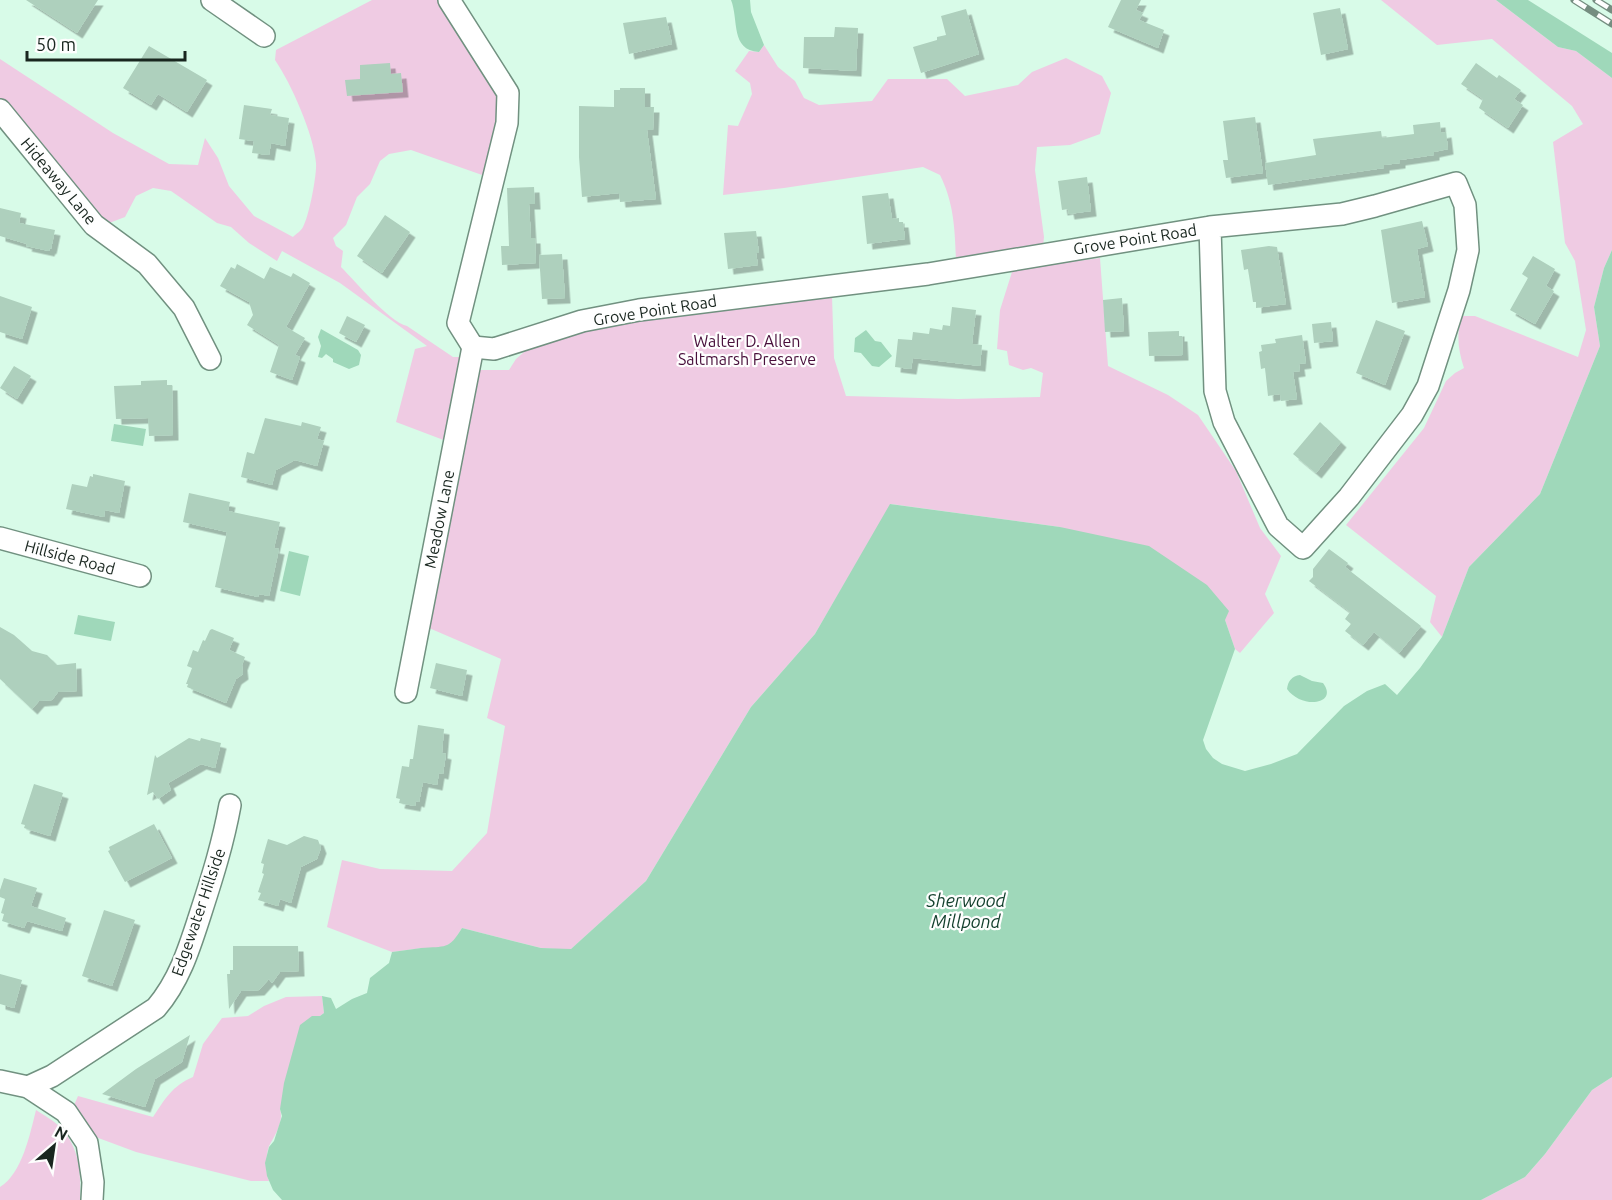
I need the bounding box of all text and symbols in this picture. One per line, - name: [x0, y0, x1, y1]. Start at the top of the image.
- scale bar: [27, 24, 184, 62]
- text: 50 m: [36, 34, 76, 54]
- street label: Hideaway Lane: [17, 134, 101, 228]
- street label: Grove Point Road: [1072, 220, 1198, 258]
- street label: Grove Point Road: [592, 291, 718, 329]
- park label: Walter D. Allen Saltmarsh Preserve: [678, 332, 816, 368]
- street label: Meadow Lane: [421, 468, 457, 570]
- street label: Hillside Road: [23, 536, 117, 578]
- street label: Edgewater Hillside: [168, 846, 228, 978]
- water label: Sherwood Millpond: [926, 890, 1006, 931]
- north arrow: [24, 1116, 84, 1176]
- text: N: [52, 1122, 71, 1144]

